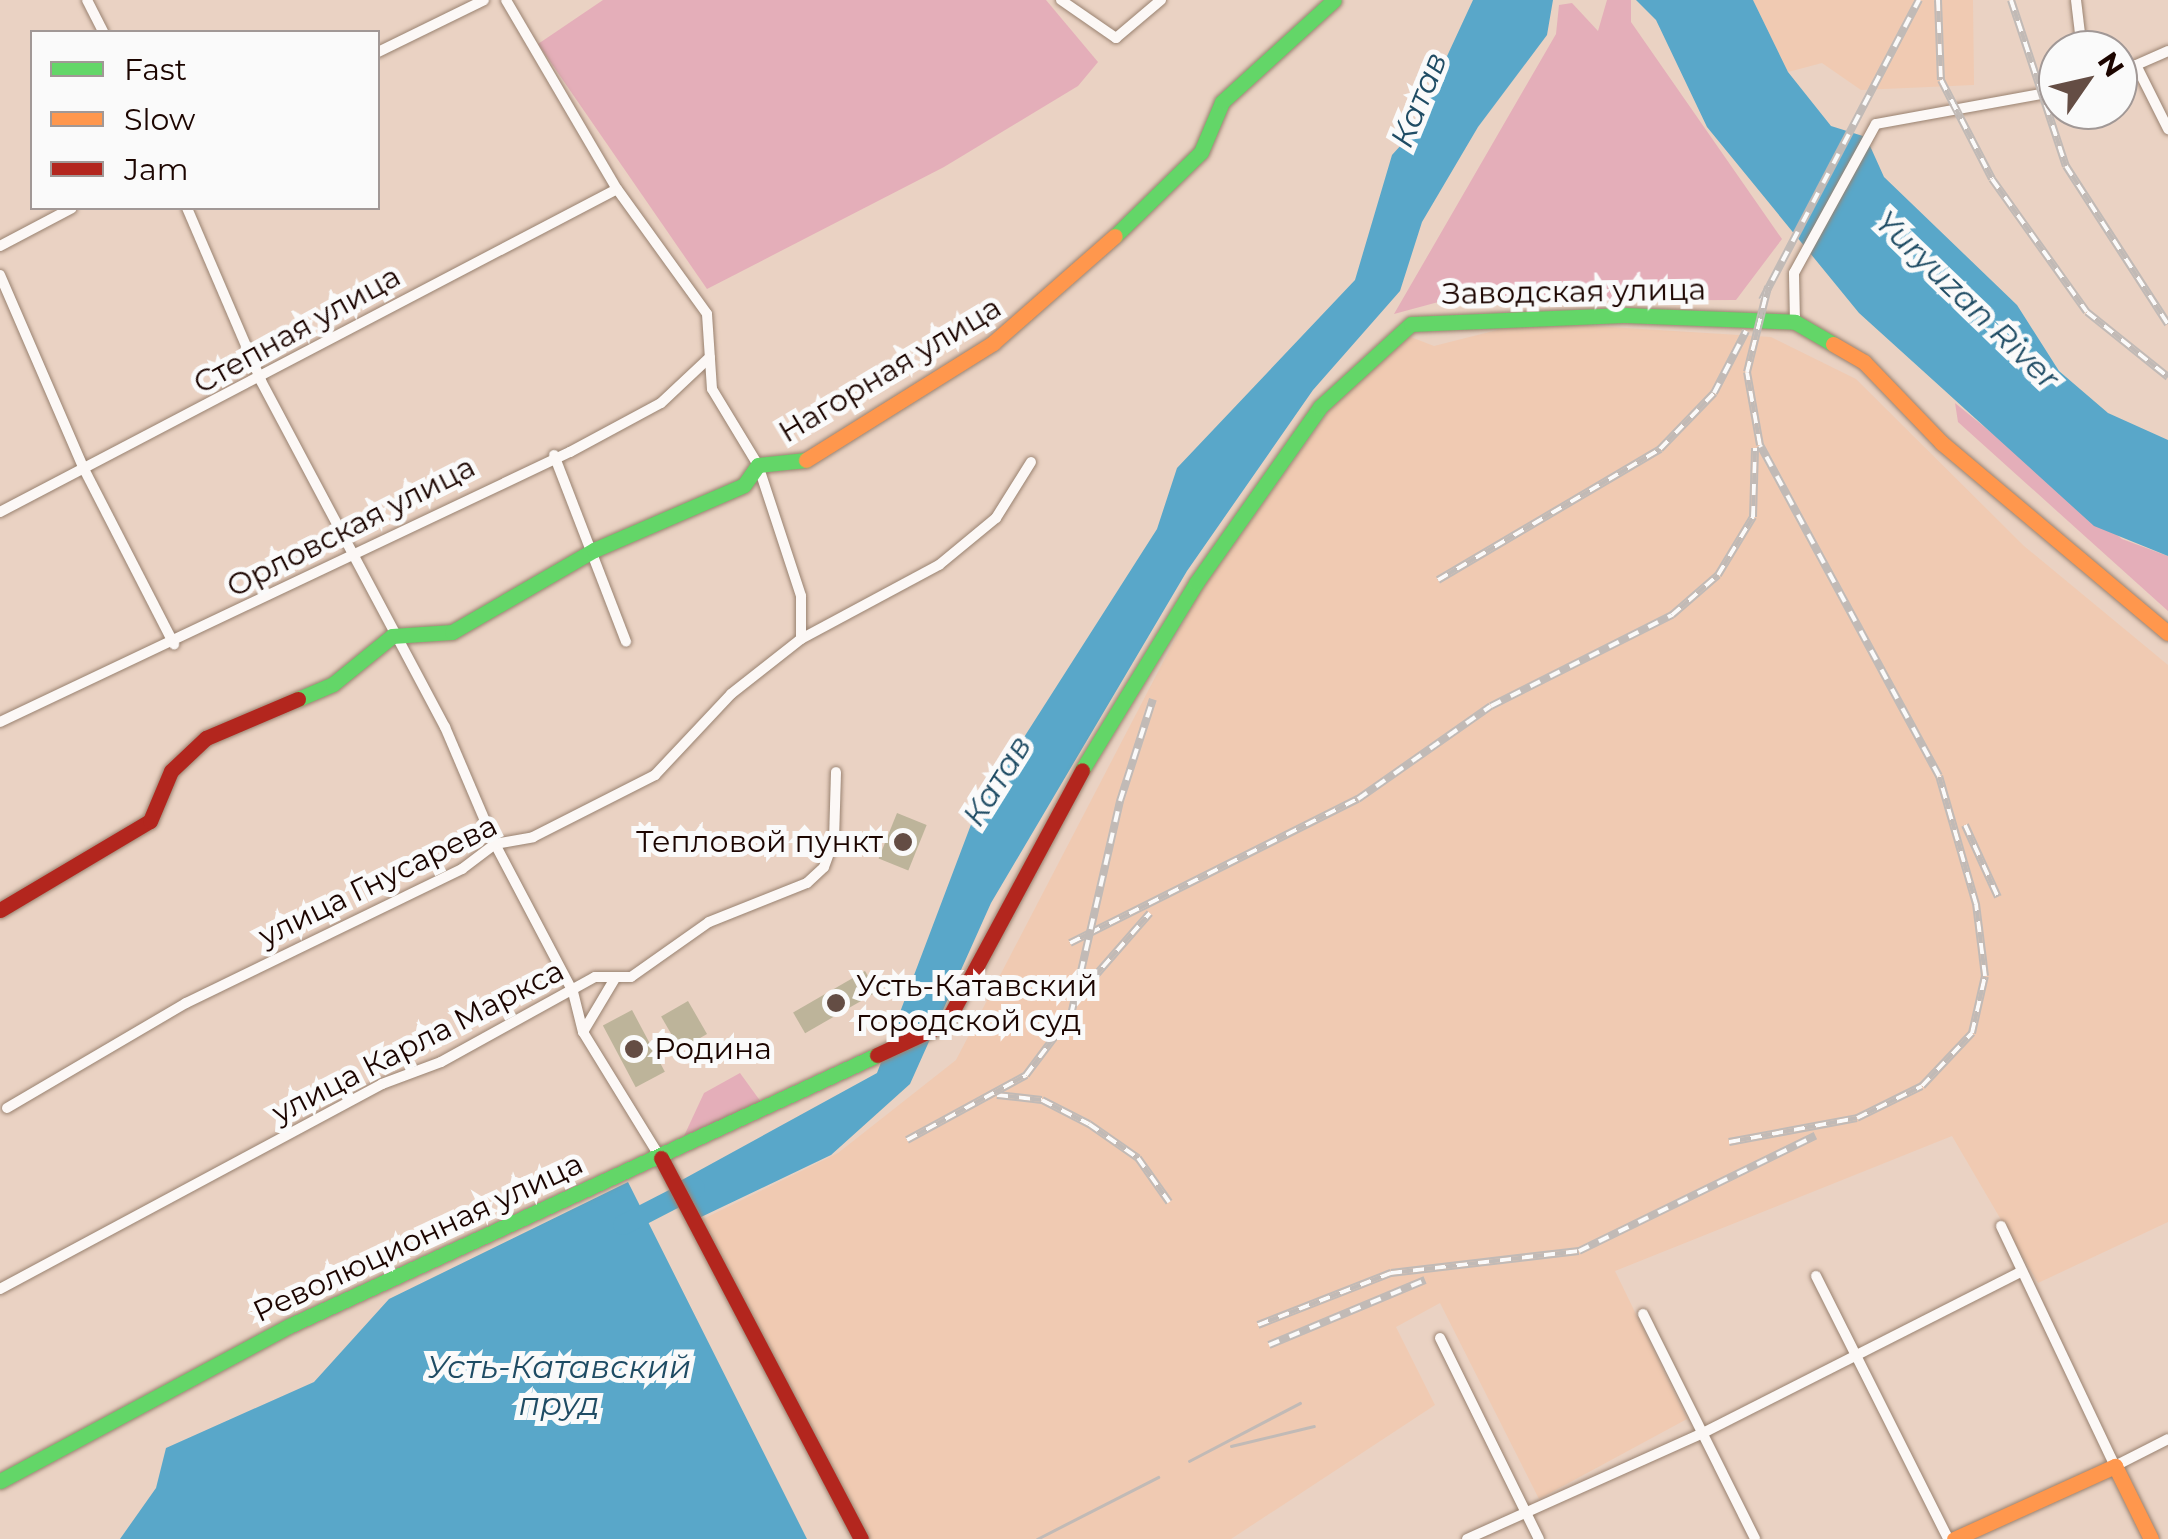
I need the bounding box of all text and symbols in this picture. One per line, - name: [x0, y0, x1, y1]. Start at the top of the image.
- legend: [30, 30, 380, 210]
- north arrow: [2038, 30, 2138, 130]
- text: N: [2091, 45, 2132, 83]
- water label: Катав: [1383, 47, 1455, 153]
- text: Fast: [124, 51, 187, 88]
- text: Slow: [124, 101, 195, 138]
- text: Jam: [124, 151, 189, 188]
- water label: Yuryuzan River: [1867, 202, 2067, 398]
- street label: Степная улица: [187, 258, 407, 402]
- street label: Заводская улица: [1442, 272, 1706, 312]
- street label: Нагорная улица: [772, 289, 1008, 451]
- street label: Орловская улица: [221, 449, 481, 605]
- water label: Катав: [954, 729, 1040, 833]
- street label: улица Гнусарева: [253, 808, 503, 954]
- place label: Тепловой пункт: [636, 824, 883, 860]
- marker: Тепловой пункт: [892, 831, 914, 853]
- street label: улица Карла Маркса: [266, 953, 570, 1131]
- place label: Усть-Катавский городской суд: [856, 968, 1097, 1038]
- marker: Усть-Катавский городской суд: [825, 992, 847, 1014]
- place label: Родина: [654, 1031, 772, 1067]
- marker: Родина: [623, 1038, 645, 1060]
- street label: Революционная улица: [247, 1146, 589, 1330]
- water label: Усть-Катавский пруд: [427, 1349, 691, 1424]

